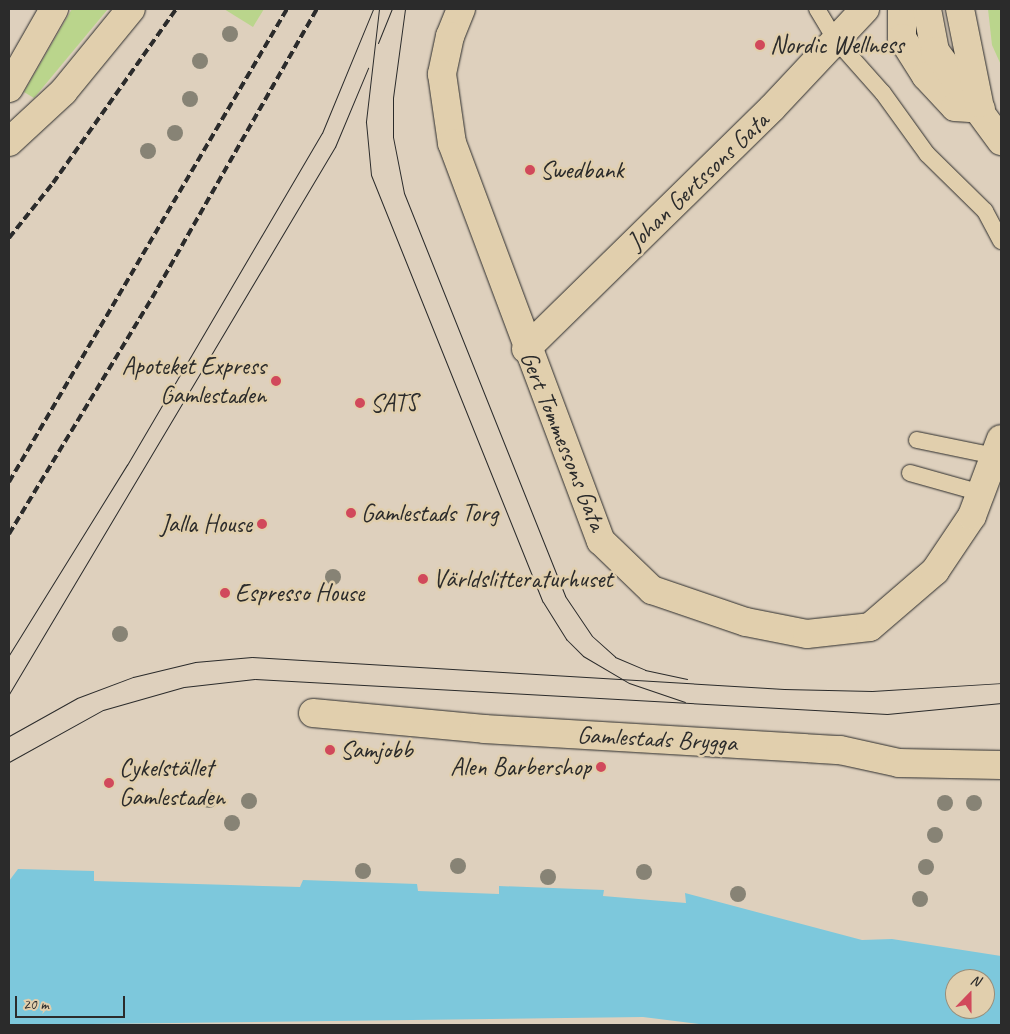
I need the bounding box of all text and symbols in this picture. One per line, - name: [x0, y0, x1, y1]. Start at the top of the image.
- place label: Nordic Wellness: [770, 30, 904, 60]
- marker: Nordic Wellness: [754, 39, 766, 51]
- street label: Johan Gertssons Gata: [621, 106, 775, 256]
- place label: Swedbank: [540, 155, 624, 185]
- marker: Swedbank: [524, 164, 536, 176]
- street label: Gert Tommessons Gata: [513, 346, 613, 536]
- place label: Apoteket Express Gamlestaden: [122, 352, 266, 411]
- marker: Apoteket Express Gamlestaden: [270, 375, 282, 387]
- place label: SATS: [370, 388, 418, 418]
- marker: SATS: [354, 397, 366, 409]
- place label: Gamlestads Torg: [361, 498, 498, 528]
- marker: Gamlestads Torg: [345, 507, 357, 519]
- place label: Jalla House: [160, 509, 252, 539]
- marker: Jalla House: [256, 518, 268, 530]
- place label: Världslitteraturhuset: [433, 564, 613, 594]
- marker: Världslitteraturhuset: [417, 573, 429, 585]
- place label: Espresso House: [235, 578, 364, 608]
- marker: Espresso House: [219, 587, 231, 599]
- street label: Gamlestads Brygga: [576, 720, 738, 758]
- place label: Samjobb: [340, 735, 412, 765]
- marker: Samjobb: [324, 744, 336, 756]
- place label: Alen Barbershop: [450, 752, 591, 782]
- place label: Cykelstället Gamlestaden: [119, 754, 225, 813]
- marker: Alen Barbershop: [595, 761, 607, 773]
- marker: Cykelstället Gamlestaden: [103, 777, 115, 789]
- north arrow: [945, 969, 995, 1019]
- text: N: [968, 971, 983, 990]
- scale bar: [18, 986, 128, 1018]
- text: 20 m: [23, 995, 49, 1014]

